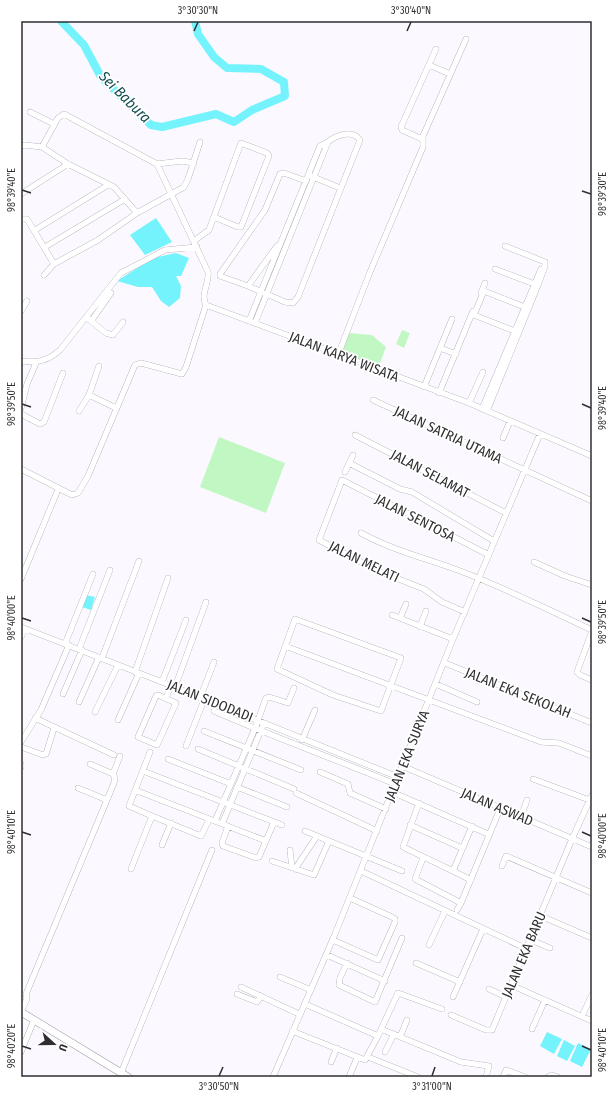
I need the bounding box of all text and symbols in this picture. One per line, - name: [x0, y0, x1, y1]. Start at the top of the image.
- text: 3°30'30"N: [178, 5, 218, 17]
- text: 3°30'40"N: [391, 5, 431, 17]
- water label: Sei Babura: [95, 67, 155, 127]
- text: 98°39'40"E: [6, 168, 18, 212]
- text: 98°39'30"E: [597, 172, 609, 216]
- street label: JALAN KARYA WISATA: [287, 328, 402, 386]
- text: 98°39'50"E: [6, 382, 18, 426]
- text: 98°39'40"E: [597, 386, 609, 430]
- street label: JALAN SATRIA UTAMA: [391, 403, 505, 468]
- street label: JALAN SELAMAT: [388, 446, 473, 502]
- street label: JALAN SENTOSA: [372, 491, 458, 546]
- street label: JALAN MELATI: [326, 538, 402, 586]
- text: 98°40'00"E: [6, 595, 18, 641]
- text: 98°39'50"E: [597, 600, 609, 644]
- street label: JALAN EKA SEKOLAH: [463, 664, 573, 722]
- street label: JALAN SIDODADI: [165, 676, 255, 726]
- street label: JALAN EKA SURYA: [381, 707, 433, 804]
- street label: JALAN ASWAD: [458, 784, 536, 830]
- text: 98°40'10"E: [6, 810, 18, 854]
- text: 98°40'00"E: [597, 813, 609, 859]
- street label: JALAN EKA BARU: [498, 909, 550, 1001]
- text: 98°40'20"E: [6, 1023, 18, 1068]
- north arrow: [34, 1024, 74, 1064]
- text: 98°40'10"E: [597, 1028, 609, 1072]
- text: U: [56, 1042, 70, 1053]
- text: 3°30'50"N: [199, 1081, 239, 1093]
- text: 3°31'00"N: [412, 1081, 452, 1093]

